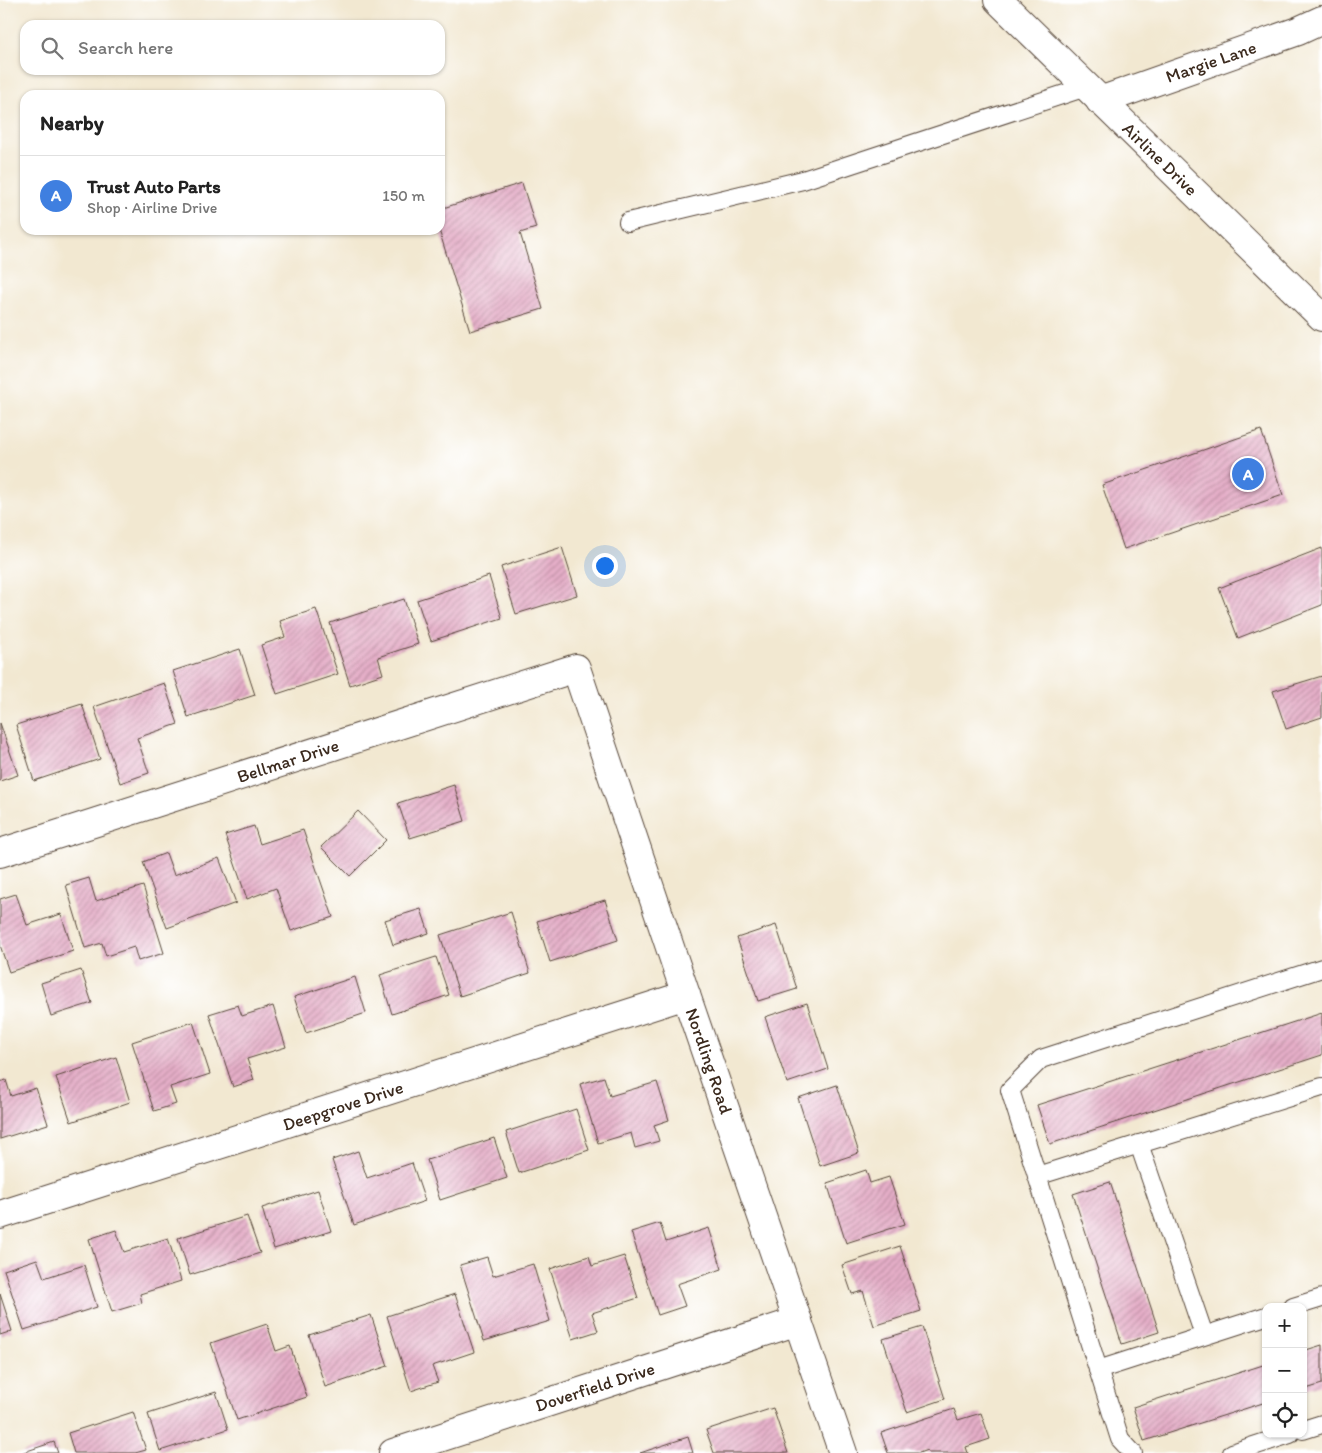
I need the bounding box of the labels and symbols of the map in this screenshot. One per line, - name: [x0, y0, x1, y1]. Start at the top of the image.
- street label: Margie Lane: [1163, 36, 1259, 88]
- street label: Airline Drive: [1118, 118, 1202, 200]
- pin: A: [1232, 455, 1264, 493]
- your location: [592, 553, 618, 579]
- street label: Bellmar Drive: [234, 734, 342, 788]
- street label: Nordling Road: [681, 1005, 737, 1117]
- street label: Deepgrove Drive: [280, 1076, 406, 1136]
- street label: Doverfield Drive: [533, 1357, 657, 1417]

